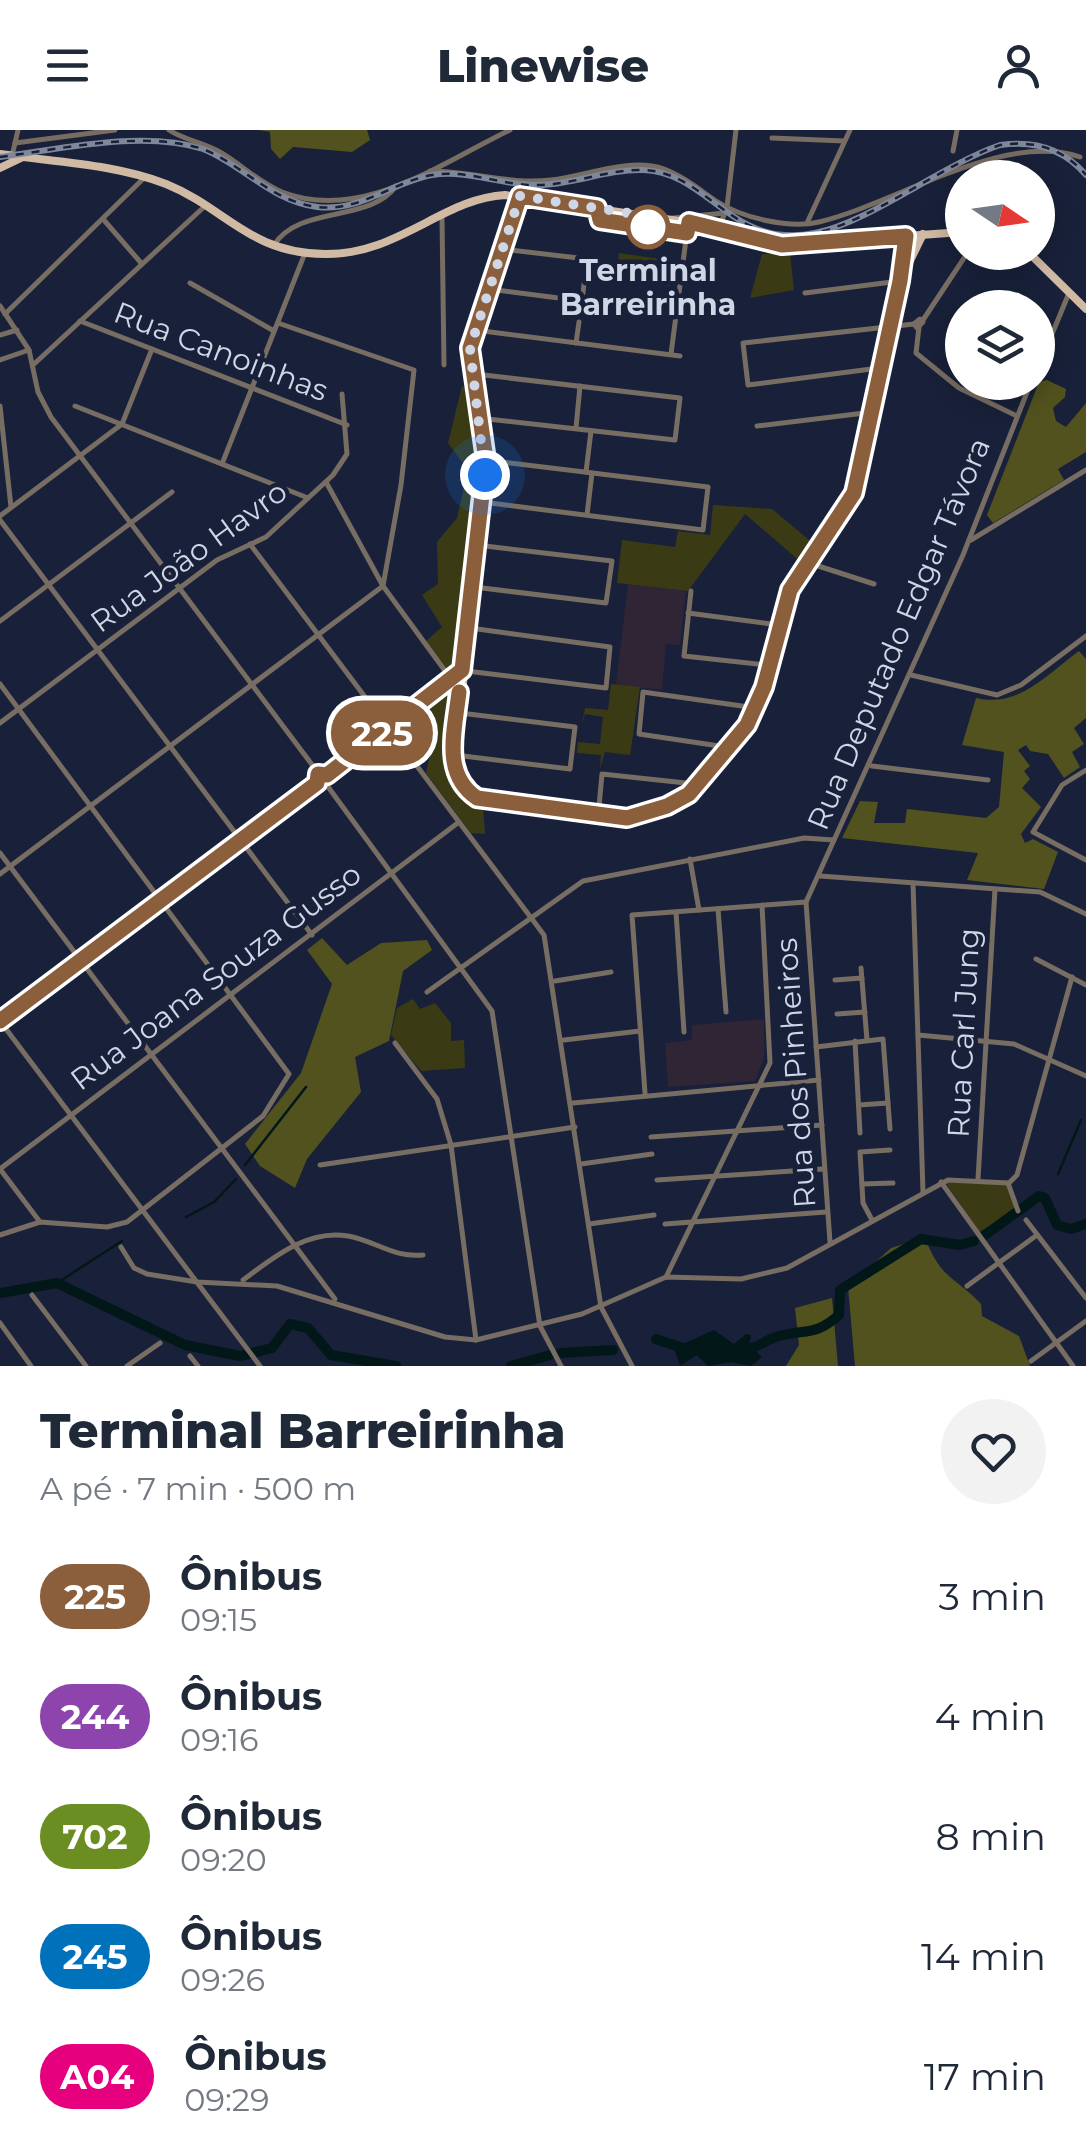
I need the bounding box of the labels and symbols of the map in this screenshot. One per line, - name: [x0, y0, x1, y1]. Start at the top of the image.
- north arrow: [945, 160, 1055, 270]
- marker: Terminal Barreirinha: [627, 206, 669, 248]
- place label: Terminal Barreirinha: [560, 252, 736, 323]
- street label: Rua Canoinhas: [109, 294, 333, 409]
- street label: Rua Deputado Edgar Távora: [799, 432, 998, 835]
- your location: [460, 450, 510, 500]
- street label: Rua João Havro: [83, 473, 294, 640]
- line badge: 225: [324, 700, 440, 766]
- street label: Rua Joana Souza Gusso: [63, 855, 368, 1098]
- street label: Rua Carl Jung: [940, 927, 987, 1139]
- street label: Rua dos Pinheiros: [768, 937, 823, 1209]

